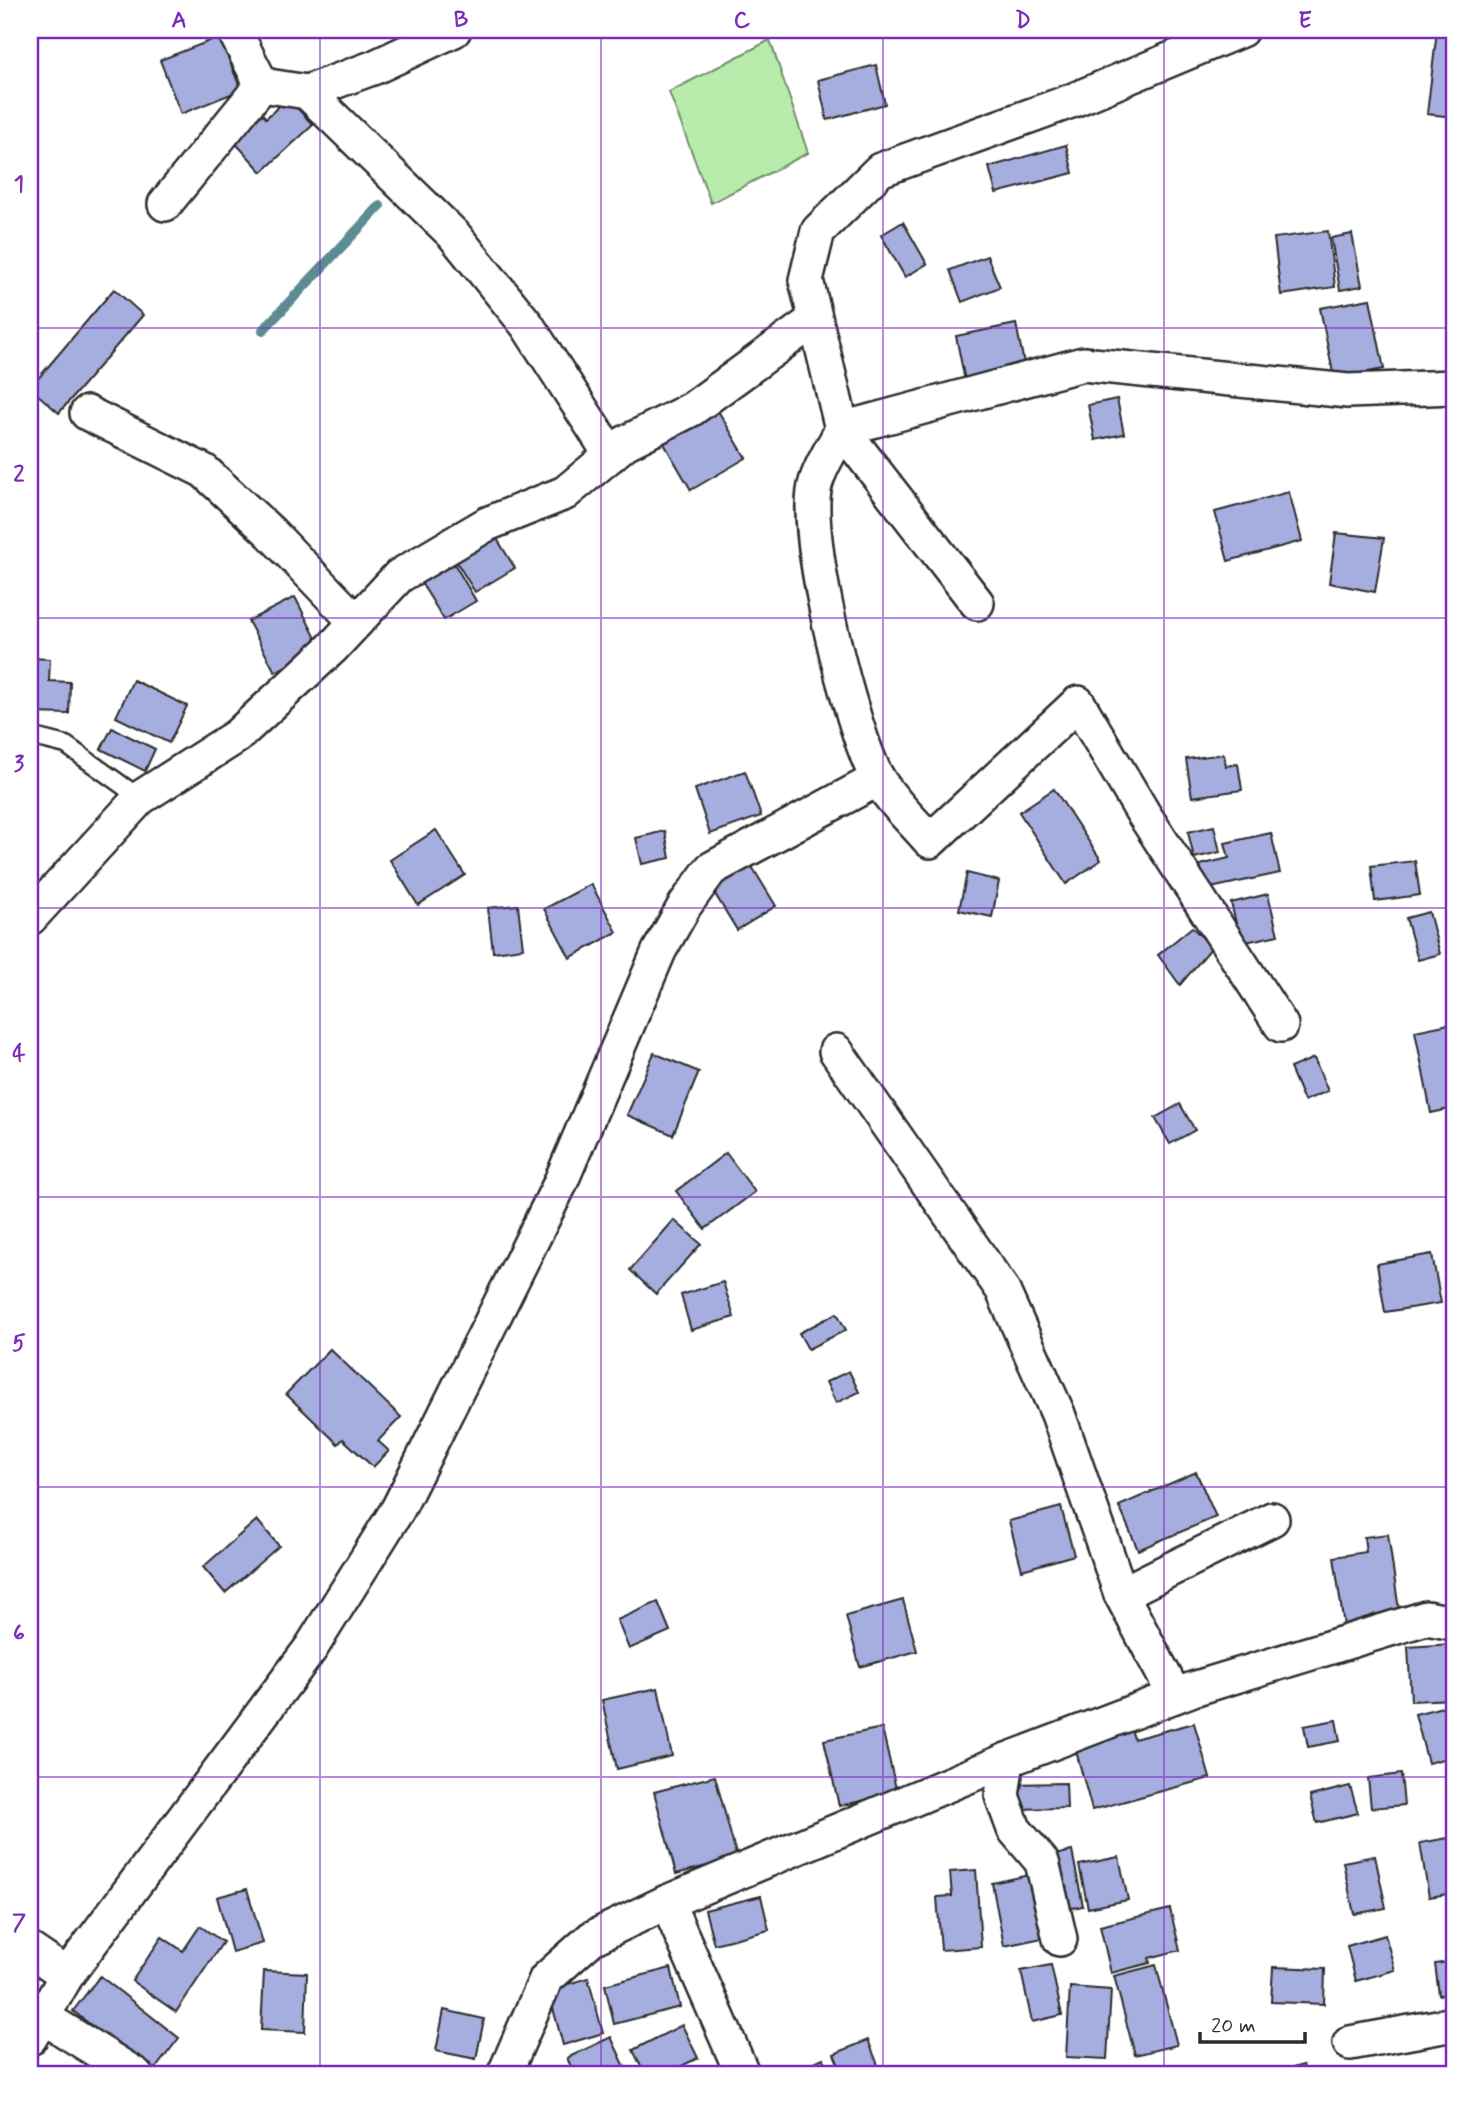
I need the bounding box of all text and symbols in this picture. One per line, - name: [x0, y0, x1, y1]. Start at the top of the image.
- text: A: [171, 6, 187, 36]
- text: B: [454, 6, 469, 36]
- text: C: [734, 6, 751, 36]
- text: D: [1015, 6, 1031, 36]
- text: E: [1298, 6, 1312, 36]
- text: 1: [14, 170, 24, 200]
- text: 2: [13, 460, 25, 490]
- text: 3: [14, 750, 25, 780]
- text: 4: [12, 1039, 26, 1069]
- text: 5: [12, 1329, 26, 1359]
- text: 6: [13, 1619, 25, 1649]
- text: 7: [12, 1909, 26, 1939]
- scale bar: [1200, 2000, 1306, 2044]
- text: 20 m: [1211, 2012, 1256, 2040]

